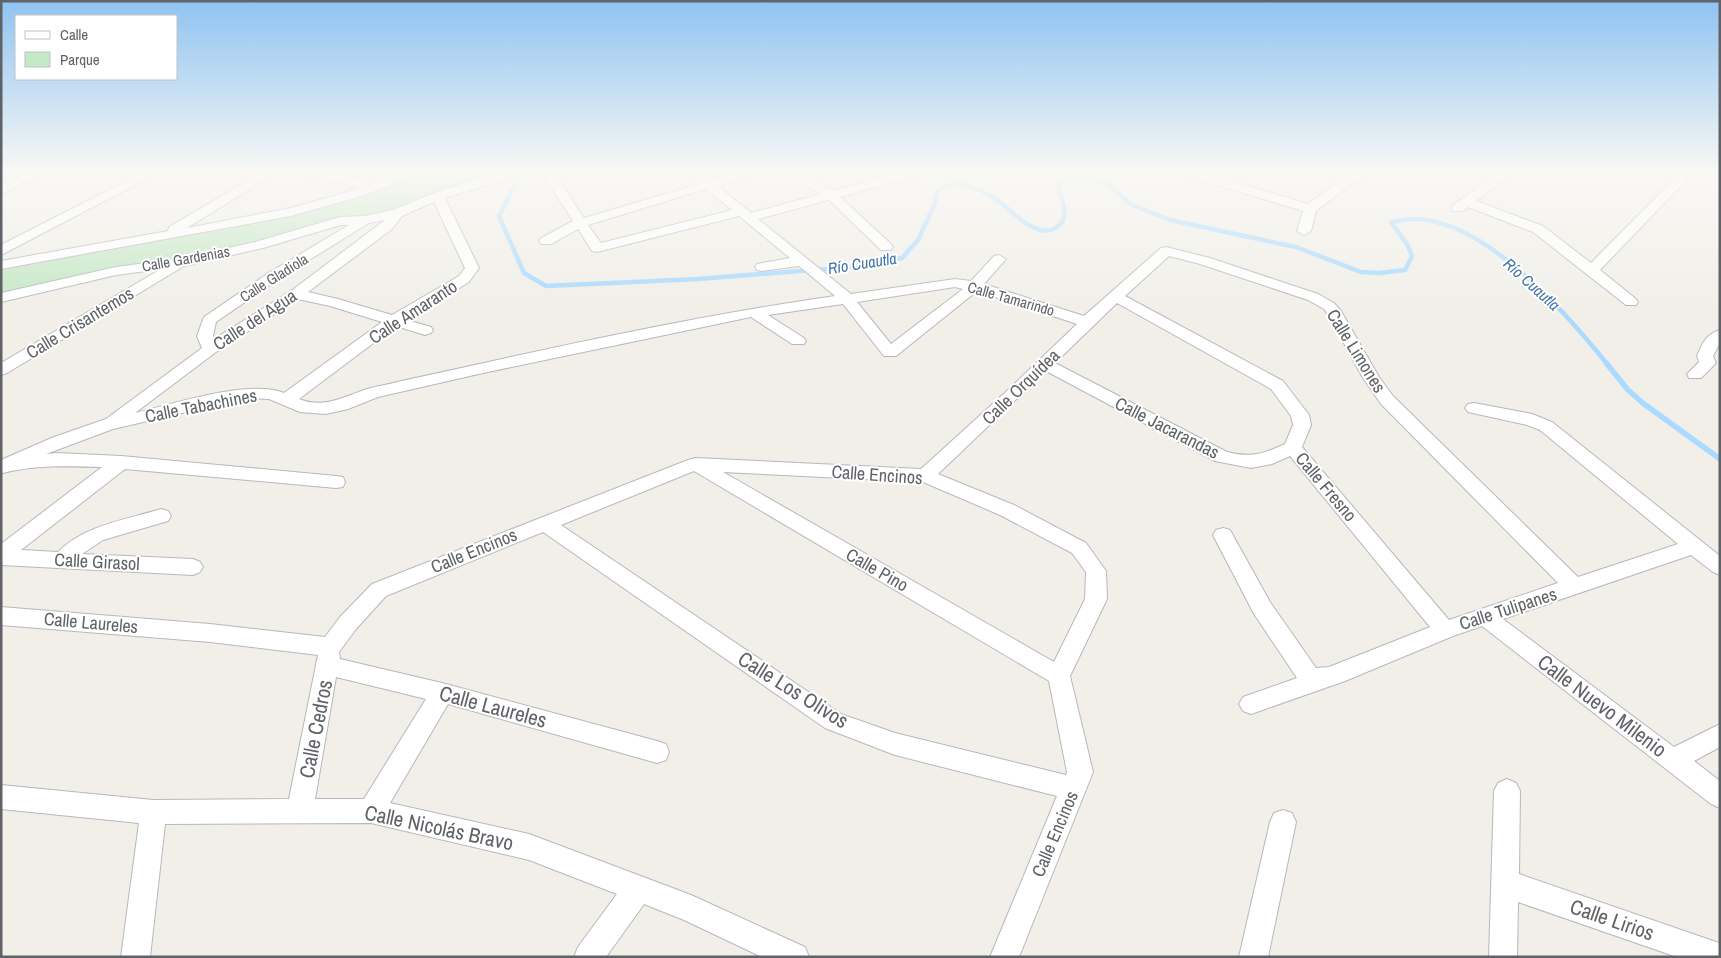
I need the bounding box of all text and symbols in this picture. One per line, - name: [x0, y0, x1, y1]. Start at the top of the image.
- legend: [15, 15, 178, 80]
- text: Calle: [60, 24, 88, 45]
- text: Parque: [60, 49, 100, 70]
- street label: Calle Gardenias: [140, 240, 232, 277]
- water label: Río Cuautla: [826, 247, 898, 279]
- street label: Calle Gladiola: [235, 248, 312, 307]
- water label: Río Cuautla: [1499, 253, 1565, 315]
- street label: Calle Amaranto: [364, 274, 462, 350]
- street label: Calle Tamarindo: [965, 276, 1057, 321]
- street label: Calle Crisantemos: [21, 281, 138, 365]
- street label: Calle del Agua: [208, 283, 301, 356]
- street label: Calle Limones: [1321, 304, 1392, 397]
- street label: Calle Orquídea: [976, 343, 1065, 430]
- street label: Calle Tabachines: [143, 382, 259, 429]
- street label: Calle Jacarandas: [1111, 391, 1224, 465]
- street label: Calle Fresno: [1290, 447, 1363, 527]
- street label: Calle Encinos: [831, 459, 923, 490]
- street label: Calle Encinos: [427, 522, 521, 579]
- street label: Calle Pino: [842, 542, 913, 597]
- street label: Calle Girasol: [54, 547, 140, 576]
- street label: Calle Tulipanes: [1456, 581, 1560, 636]
- street label: Calle Laureles: [43, 606, 139, 639]
- street label: Calle Los Olivos: [732, 644, 854, 735]
- street label: Calle Nuevo Milenio: [1532, 647, 1673, 764]
- street label: Calle Cedros: [292, 677, 339, 781]
- street label: Calle Laureles: [436, 678, 550, 735]
- street label: Calle Encinos: [1025, 787, 1084, 881]
- street label: Calle Nicolás Bravo: [362, 798, 516, 857]
- street label: Calle Lirios: [1566, 892, 1658, 947]

